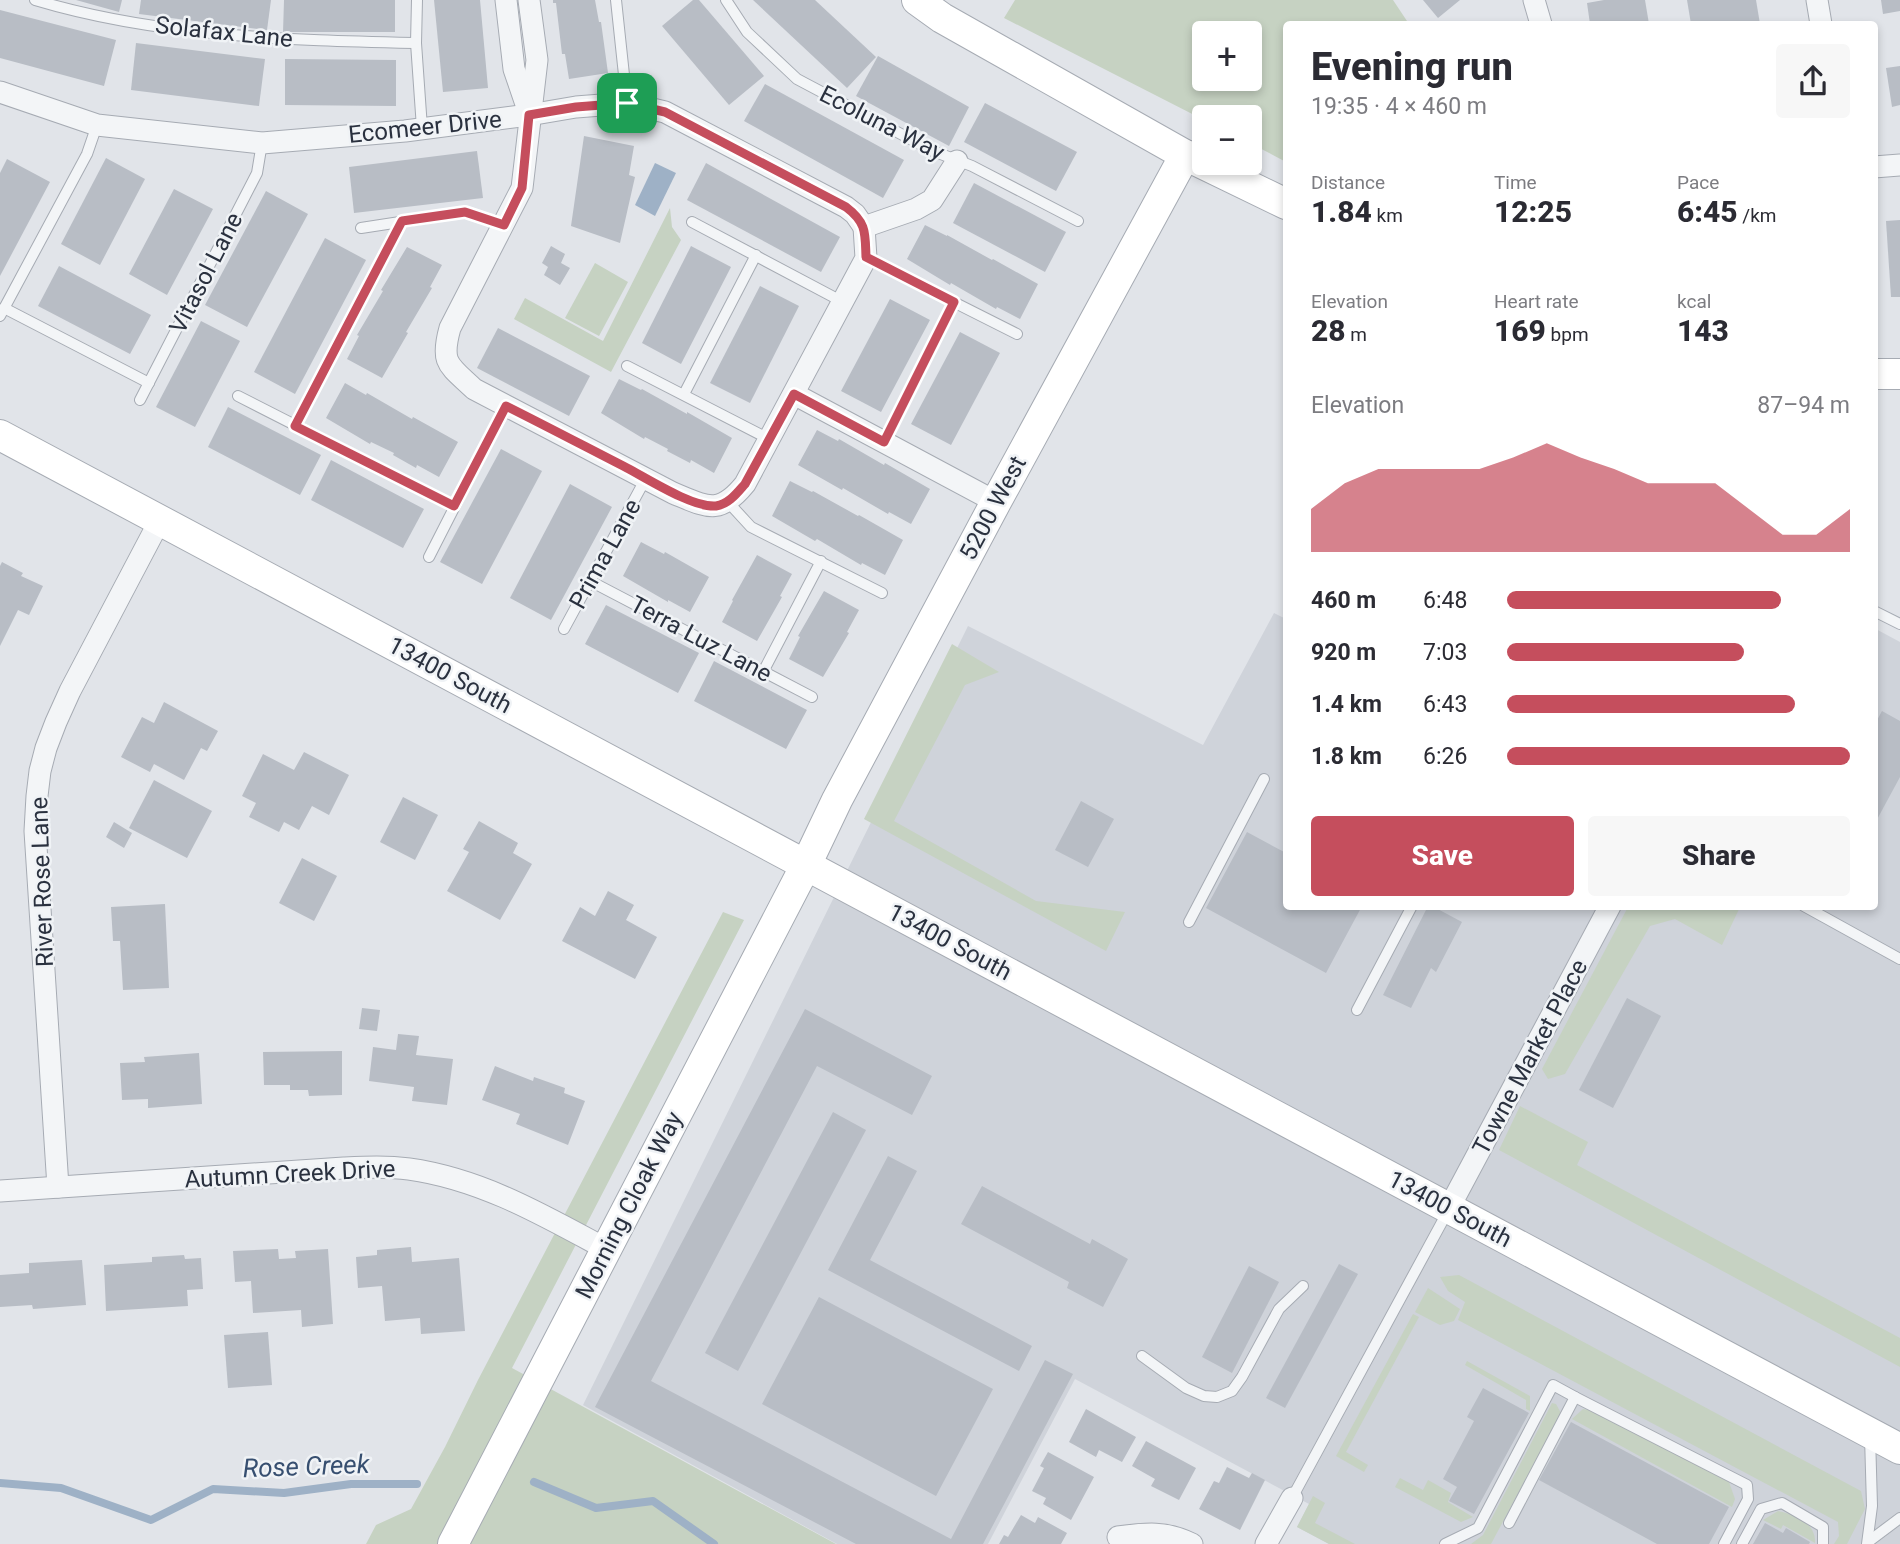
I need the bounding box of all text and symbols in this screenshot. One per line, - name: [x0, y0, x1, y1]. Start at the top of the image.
- street label: Solafax Lane: [154, 11, 294, 53]
- map controls: [1192, 21, 1262, 175]
- button: +: [1192, 21, 1262, 91]
- button: share: [1776, 44, 1850, 118]
- text: Evening run: [1311, 45, 1513, 89]
- pin: [597, 73, 657, 133]
- street label: Ecoluna Way: [815, 80, 950, 167]
- icon: arrive: [608, 84, 646, 122]
- text: 19:35 · 4 × 460 m: [1311, 93, 1487, 120]
- street label: Ecomeer Drive: [347, 105, 503, 149]
- button: −: [1192, 105, 1262, 175]
- text: Distance: [1311, 171, 1385, 194]
- text: Time: [1494, 171, 1537, 194]
- text: Pace: [1677, 171, 1719, 194]
- text: 1.84: [1311, 194, 1372, 229]
- text: 12:25: [1494, 194, 1572, 229]
- text: 6:45: [1677, 194, 1738, 229]
- text: km: [1372, 204, 1403, 227]
- text: /km: [1738, 204, 1777, 227]
- street label: Vitasol Lane: [164, 208, 248, 338]
- text: Elevation: [1311, 290, 1388, 313]
- text: Heart rate: [1494, 290, 1579, 313]
- text: kcal: [1677, 290, 1711, 313]
- text: 28: [1311, 313, 1346, 348]
- text: 169: [1494, 313, 1546, 348]
- text: 143: [1677, 313, 1729, 348]
- text: m: [1346, 323, 1367, 346]
- text: bpm: [1546, 323, 1589, 346]
- text: Elevation: [1311, 392, 1404, 419]
- text: 87–94 m: [1757, 392, 1850, 419]
- street label: 5200 West: [954, 451, 1032, 565]
- street label: Prima Lane: [563, 494, 647, 614]
- text: 460 m: [1311, 587, 1376, 614]
- text: 6:48: [1423, 587, 1467, 614]
- street label: Terra Luz Lane: [625, 590, 777, 688]
- street label: 13400 South: [384, 631, 516, 719]
- text: 920 m: [1311, 639, 1376, 666]
- text: 7:03: [1423, 639, 1467, 666]
- text: 1.4 km: [1311, 691, 1382, 718]
- text: 6:43: [1423, 691, 1467, 718]
- text: 1.8 km: [1311, 743, 1382, 770]
- text: 6:26: [1423, 743, 1467, 770]
- street label: River Rose Lane: [25, 796, 59, 968]
- button: Save: [1311, 816, 1574, 896]
- button: Share: [1588, 816, 1850, 896]
- street label: 13400 South: [884, 898, 1016, 986]
- street label: Towne Market Place: [1467, 955, 1593, 1159]
- street label: Morning Cloak Way: [570, 1106, 689, 1303]
- street label: Autumn Creek Drive: [184, 1154, 396, 1194]
- street label: 13400 South: [1384, 1165, 1516, 1253]
- water label: Rose Creek: [242, 1449, 371, 1483]

